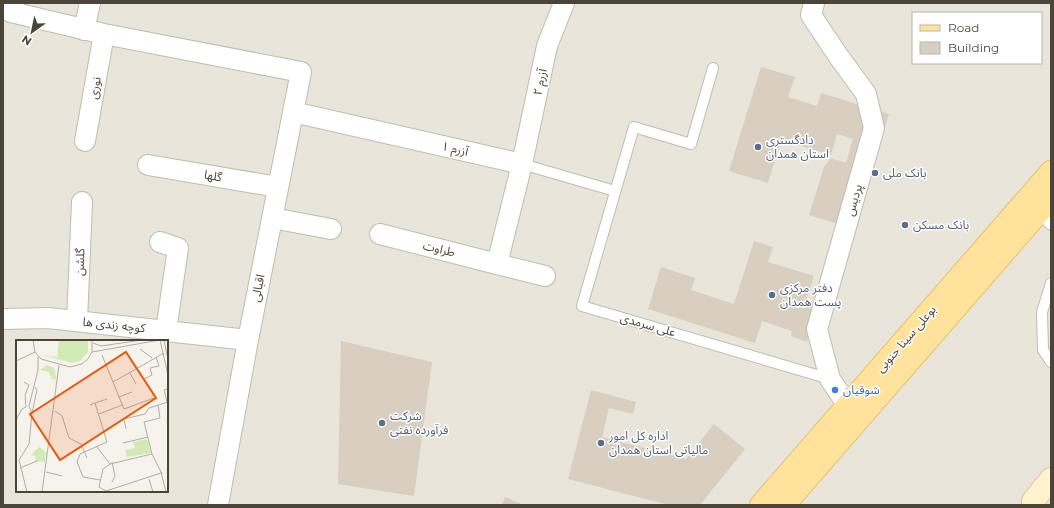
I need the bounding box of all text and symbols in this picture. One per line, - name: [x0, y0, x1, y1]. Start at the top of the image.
- north arrow: [12, 12, 52, 52]
- legend: [912, 12, 1042, 64]
- text: Road: [948, 20, 979, 35]
- text: N: [19, 32, 34, 49]
- text: Building: [948, 40, 999, 55]
- street label: آزرم ۲: [529, 67, 552, 97]
- street label: نوری: [85, 76, 104, 100]
- place label: دادگستری استان همدان: [766, 132, 829, 161]
- street label: آزرم ۱: [440, 138, 470, 161]
- marker: دادگستری استان همدان: [753, 142, 763, 152]
- place label: بانک ملی: [883, 165, 927, 180]
- street label: گلها: [203, 167, 224, 185]
- marker: بانک ملی: [870, 168, 880, 178]
- street label: پردیس: [842, 182, 866, 218]
- place label: بانک مسکن: [913, 217, 969, 232]
- marker: بانک مسکن: [900, 220, 910, 230]
- street label: طراوت: [421, 237, 457, 260]
- street label: گلشن: [72, 247, 88, 276]
- street label: اقبالی: [247, 273, 268, 303]
- place label: دفتر مرکزی پست همدان: [780, 280, 841, 310]
- marker: دفتر مرکزی پست همدان: [767, 290, 777, 300]
- street label: بوعلی سینا جنوبی: [872, 302, 939, 375]
- street label: علی سرمدی: [619, 309, 678, 340]
- street label: کوچه زندی ها: [82, 314, 147, 336]
- inset map: [16, 340, 168, 492]
- place label: شوقیان: [843, 382, 880, 397]
- marker: شوقیان: [830, 385, 840, 395]
- place label: شرکت فرآورده نفتی: [390, 408, 448, 437]
- marker: شرکت فرآورده نفتی: [377, 418, 387, 428]
- place label: اداره کل امور مالیاتی استان همدان: [608, 428, 708, 457]
- marker: اداره کل امور مالیاتی استان همدان: [596, 438, 606, 448]

